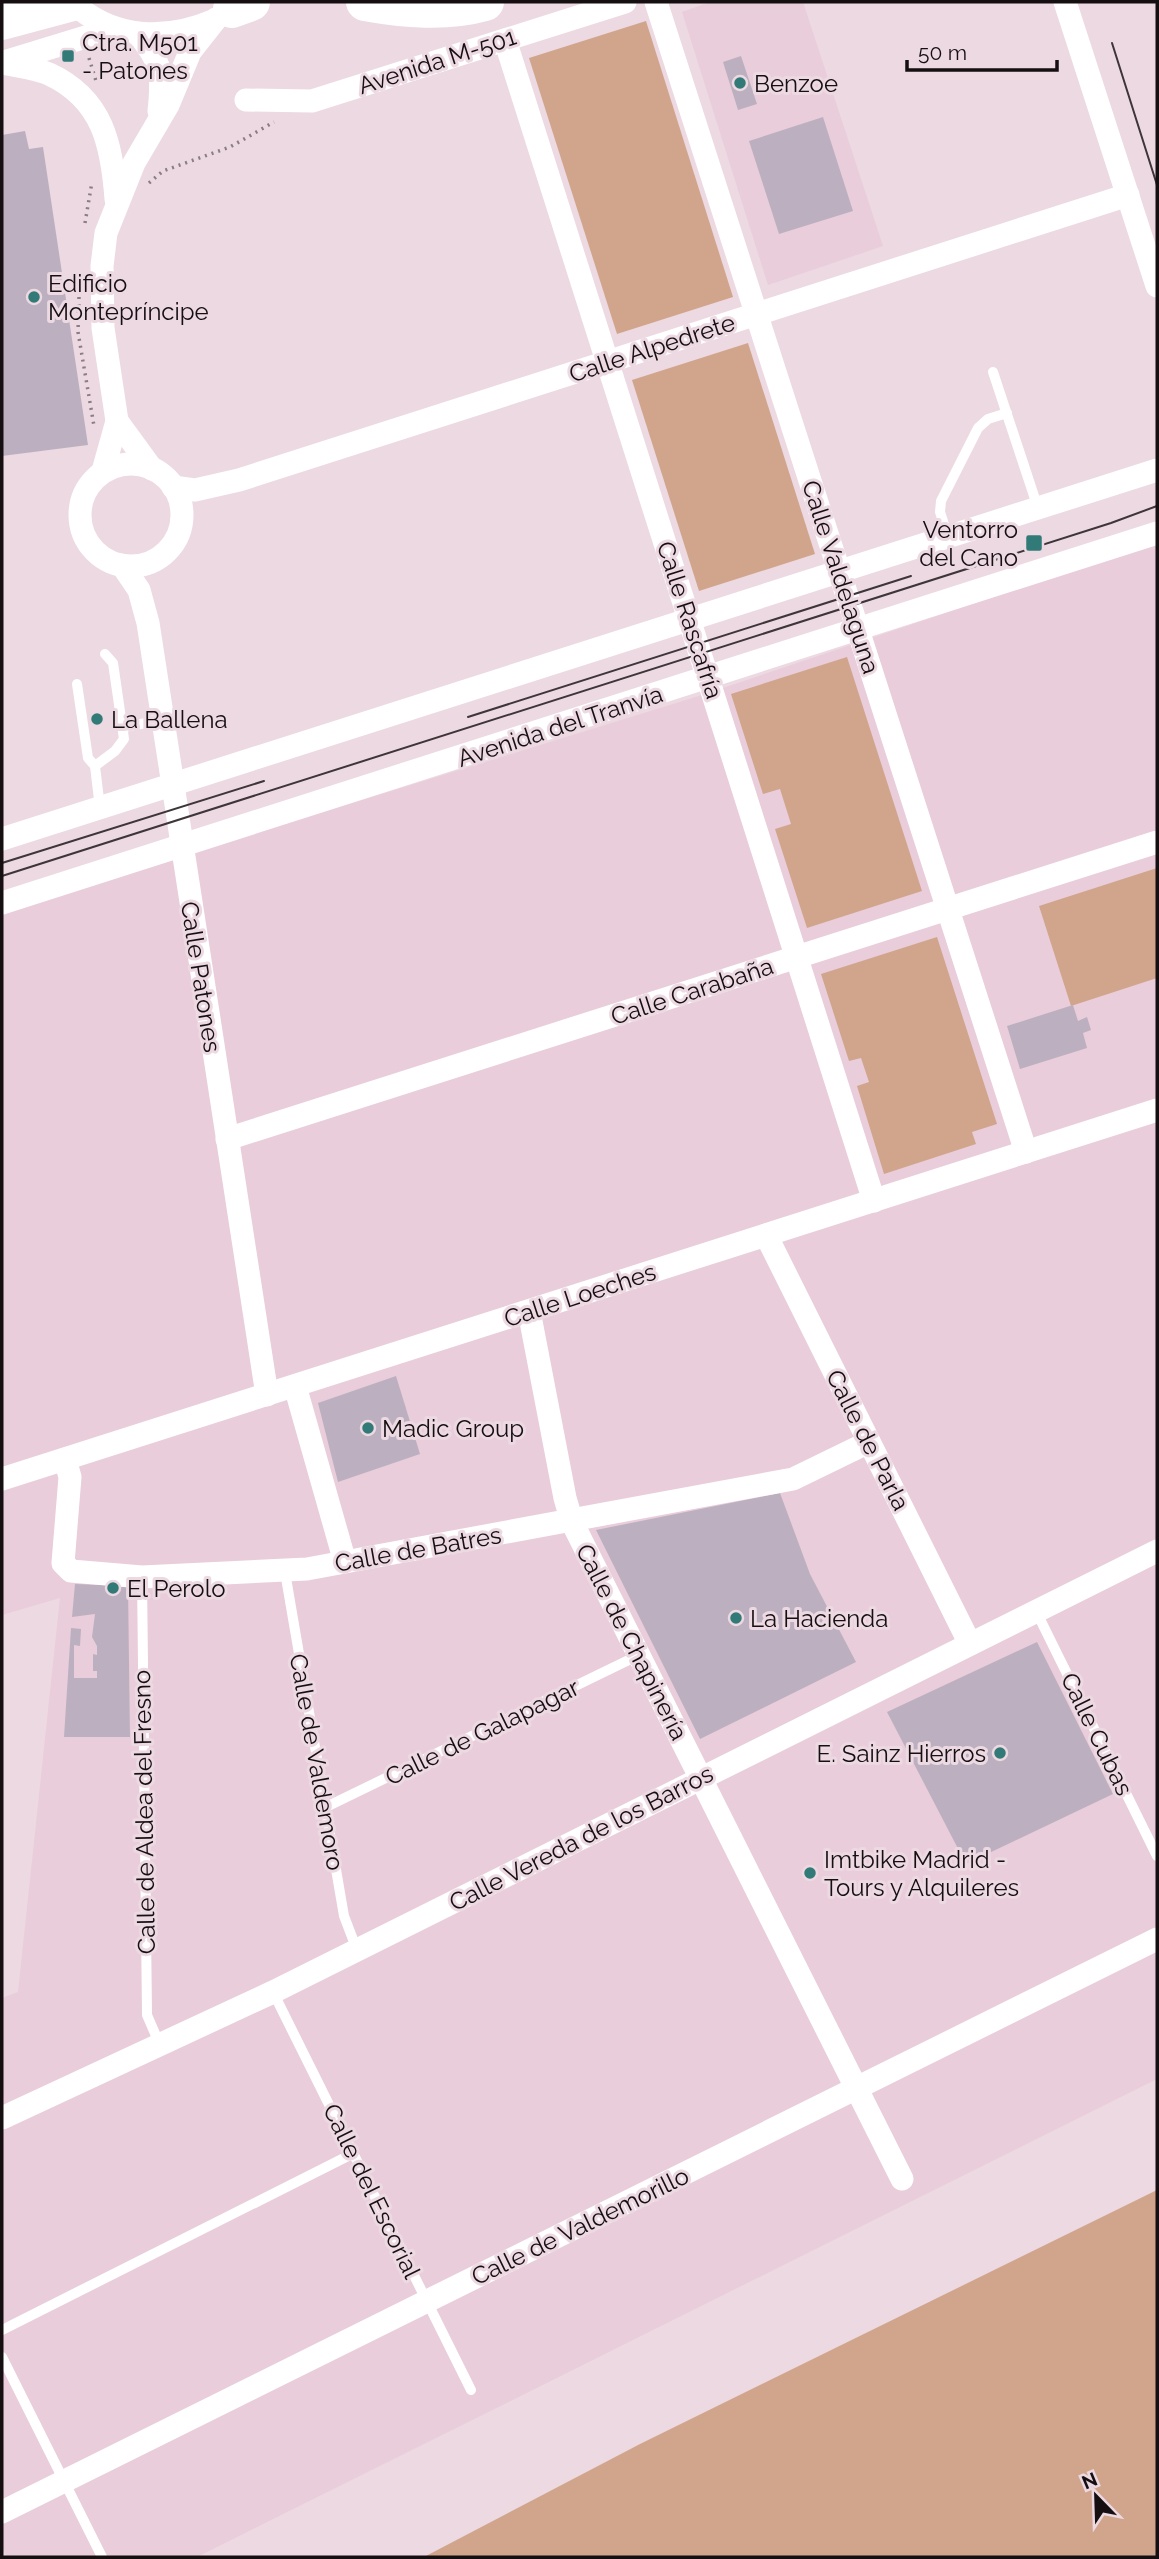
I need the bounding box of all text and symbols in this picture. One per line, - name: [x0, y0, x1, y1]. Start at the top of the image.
- street label: Avenida M-501: [354, 22, 520, 100]
- place label: Ctra. M501 - Patones: [82, 28, 198, 85]
- scale bar: [907, 28, 1058, 72]
- text: 50 m: [918, 40, 967, 65]
- marker: Ctra. M501 - Patones: [60, 48, 76, 64]
- place label: Benzoe: [754, 69, 838, 98]
- marker: Benzoe: [732, 75, 748, 91]
- place label: Edificio Montepríncipe: [48, 269, 209, 326]
- marker: Edificio Montepríncipe: [26, 289, 42, 305]
- street label: Calle Alpedrete: [565, 308, 739, 388]
- street label: Calle Valdelaguna: [796, 477, 886, 677]
- place label: Ventorro del Cano: [919, 515, 1018, 572]
- marker: Ventorro del Cano: [1024, 533, 1044, 553]
- street label: Calle Rascafría: [651, 538, 729, 702]
- street label: Avenida del Tranvía: [454, 679, 666, 773]
- place label: La Ballena: [111, 705, 227, 734]
- marker: La Ballena: [89, 711, 105, 727]
- street label: Calle Patones: [175, 899, 227, 1055]
- street label: Calle Carabaña: [607, 951, 777, 1031]
- street label: Calle Loeches: [501, 1257, 659, 1333]
- street label: Calle de Parla: [820, 1365, 916, 1515]
- place label: Madic Group: [382, 1414, 524, 1443]
- marker: Madic Group: [360, 1420, 376, 1436]
- street label: Calle de Batres: [332, 1520, 504, 1578]
- street label: Calle de Chapinería: [570, 1539, 694, 1745]
- place label: El Perolo: [127, 1574, 225, 1603]
- marker: El Perolo: [105, 1580, 121, 1596]
- place label: La Hacienda: [750, 1604, 888, 1633]
- marker: La Hacienda: [728, 1610, 744, 1626]
- street label: Calle de Valdemoro: [284, 1651, 350, 1873]
- street label: Calle Cubas: [1055, 1668, 1139, 1800]
- street label: Calle de Aldea del Fresno: [127, 1670, 161, 1954]
- street label: Calle de Galapagar: [380, 1672, 584, 1792]
- place label: E. Sainz Hierros: [817, 1739, 986, 1768]
- marker: E. Sainz Hierros: [992, 1745, 1008, 1761]
- street label: Calle Vereda de los Barros: [444, 1759, 718, 1917]
- place label: Imtbike Madrid - Tours y Alquileres: [824, 1845, 1019, 1902]
- marker: Imtbike Madrid - Tours y Alquileres: [802, 1865, 818, 1881]
- street label: Calle del Escorial: [317, 2099, 427, 2283]
- street label: Calle de Valdemorillo: [467, 2161, 693, 2291]
- north arrow: [1061, 2461, 1131, 2531]
- text: N: [1078, 2467, 1100, 2493]

